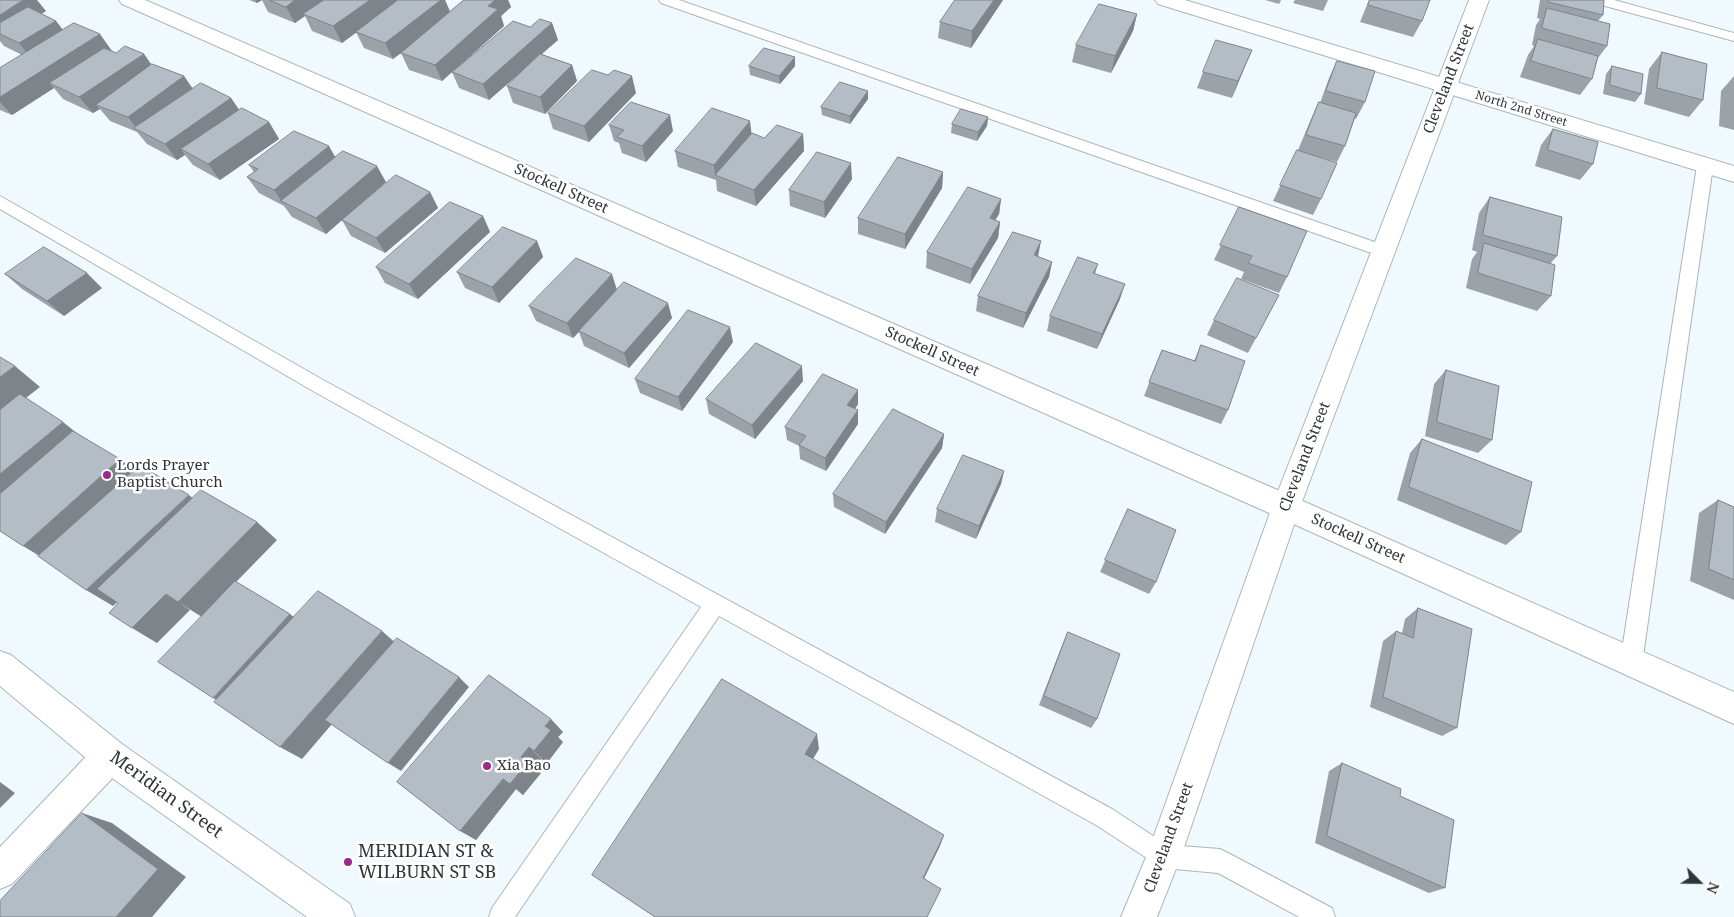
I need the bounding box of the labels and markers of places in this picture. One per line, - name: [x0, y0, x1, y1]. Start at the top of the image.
- place label: Lords Prayer Baptist Church: [117, 457, 223, 492]
- marker: Lords Prayer Baptist Church: [101, 469, 113, 481]
- place label: Xia Bao: [497, 757, 551, 775]
- marker: Xia Bao: [481, 760, 493, 772]
- place label: MERIDIAN ST & WILBURN ST SB: [358, 841, 496, 884]
- marker: MERIDIAN ST & WILBURN ST SB: [342, 856, 354, 868]

